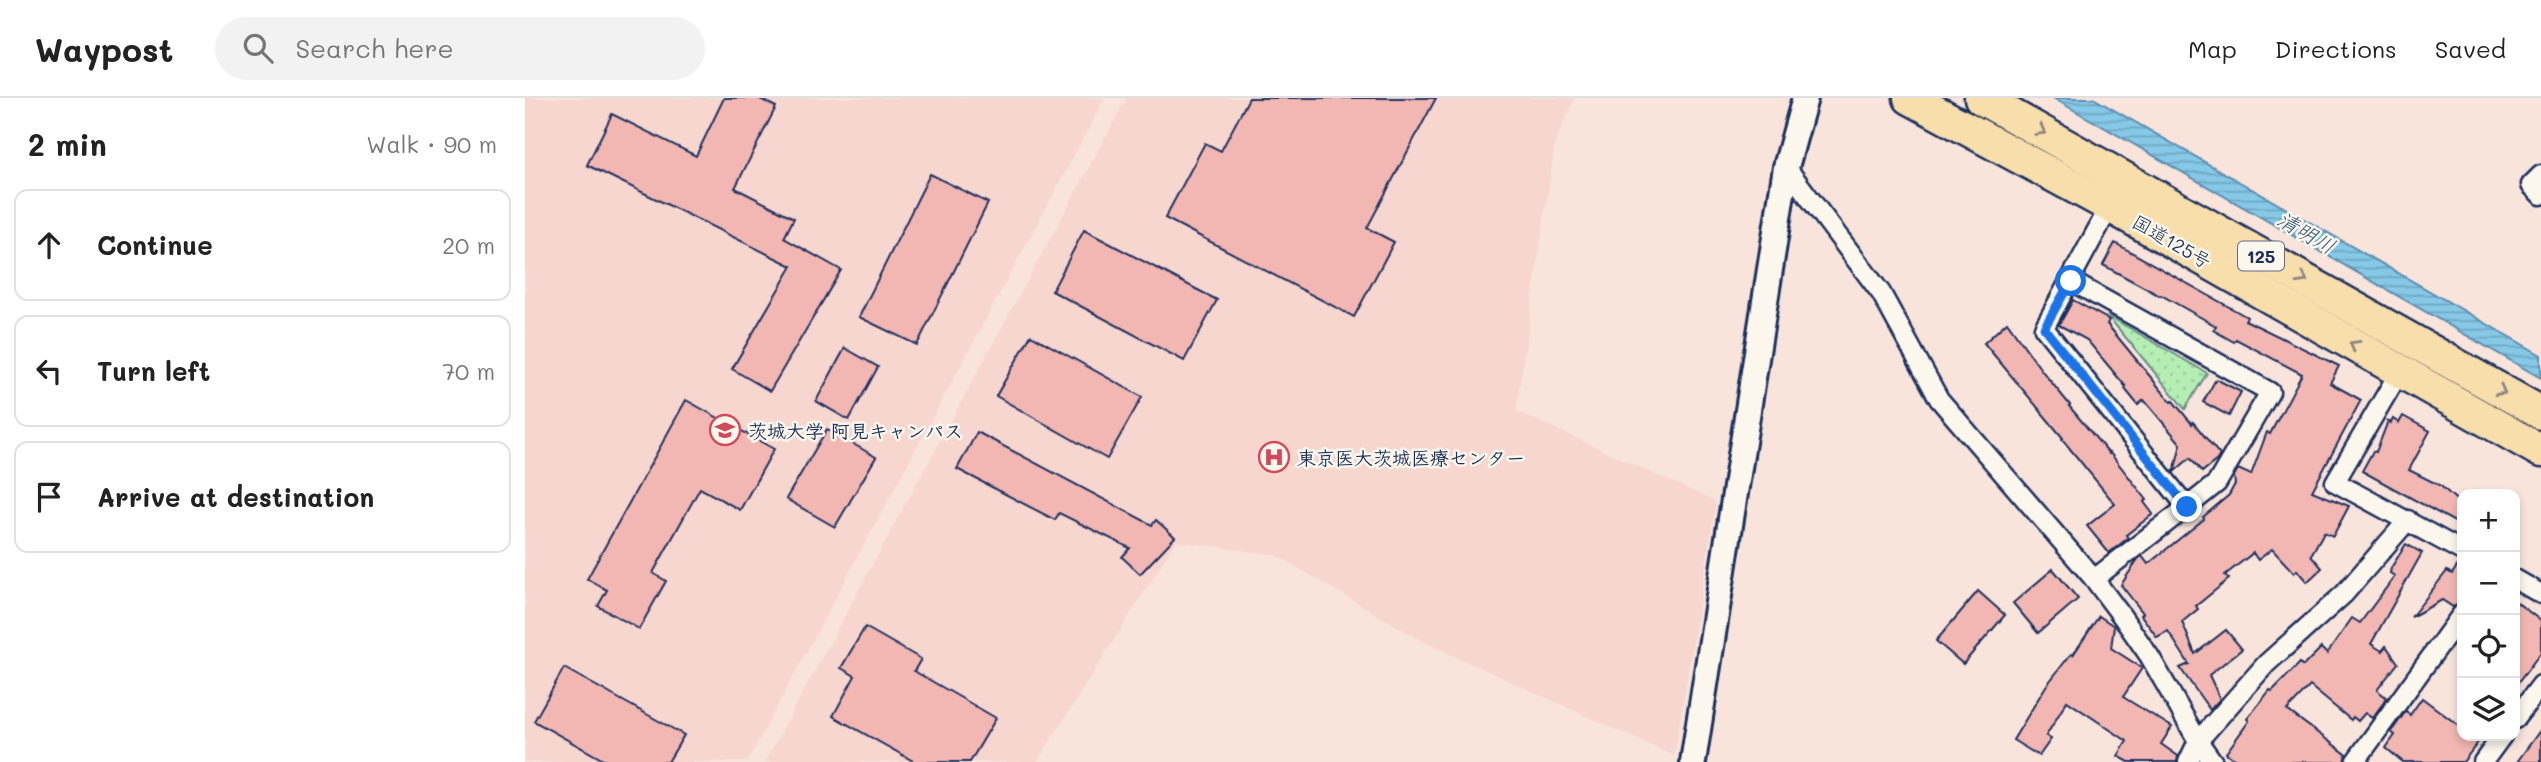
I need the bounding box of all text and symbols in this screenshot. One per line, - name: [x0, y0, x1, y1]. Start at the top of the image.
- search box: [215, 17, 705, 80]
- text: Waypost: [35, 27, 173, 70]
- icon: search: [239, 29, 277, 67]
- text: Search here: [295, 31, 454, 65]
- text: Map: [2188, 33, 2237, 64]
- text: Directions: [2275, 33, 2397, 64]
- text: Saved: [2435, 33, 2506, 64]
- one-way arrow: [2033, 123, 2046, 136]
- text: 2 min: [28, 124, 107, 164]
- text: Walk · 90 m: [366, 129, 497, 159]
- water label: 清明川: [2273, 205, 2341, 259]
- street label: 国道125号: [2128, 208, 2216, 274]
- icon: ahead: [30, 226, 68, 264]
- text: Continue: [97, 228, 213, 262]
- text: 20 m: [442, 230, 495, 260]
- road number: 125: [2238, 242, 2284, 271]
- route start: [2055, 265, 2086, 296]
- one-way arrow: [2296, 271, 2308, 284]
- one-way arrow: [2349, 340, 2361, 353]
- icon: left: [30, 352, 68, 390]
- text: Turn left: [97, 354, 210, 388]
- text: 70 m: [442, 356, 495, 386]
- one-way arrow: [2494, 383, 2506, 396]
- school or university icon: 茨城大学 阿見キャンパス: [708, 413, 742, 447]
- place label: 茨城大学 阿見キャンパス: [748, 418, 963, 443]
- hospital icon: 東京医大茨城医療センター: [1257, 440, 1291, 474]
- place label: 東京医大茨城医療センター: [1297, 445, 1525, 470]
- icon: arrive: [30, 478, 68, 516]
- text: Arrive at destination: [97, 480, 374, 514]
- map controls: [2457, 489, 2520, 741]
- button: +: [2457, 489, 2520, 552]
- route end: [2171, 491, 2202, 522]
- button: −: [2457, 552, 2520, 615]
- button: locate: [2457, 615, 2520, 678]
- button: layers: [2457, 678, 2520, 741]

